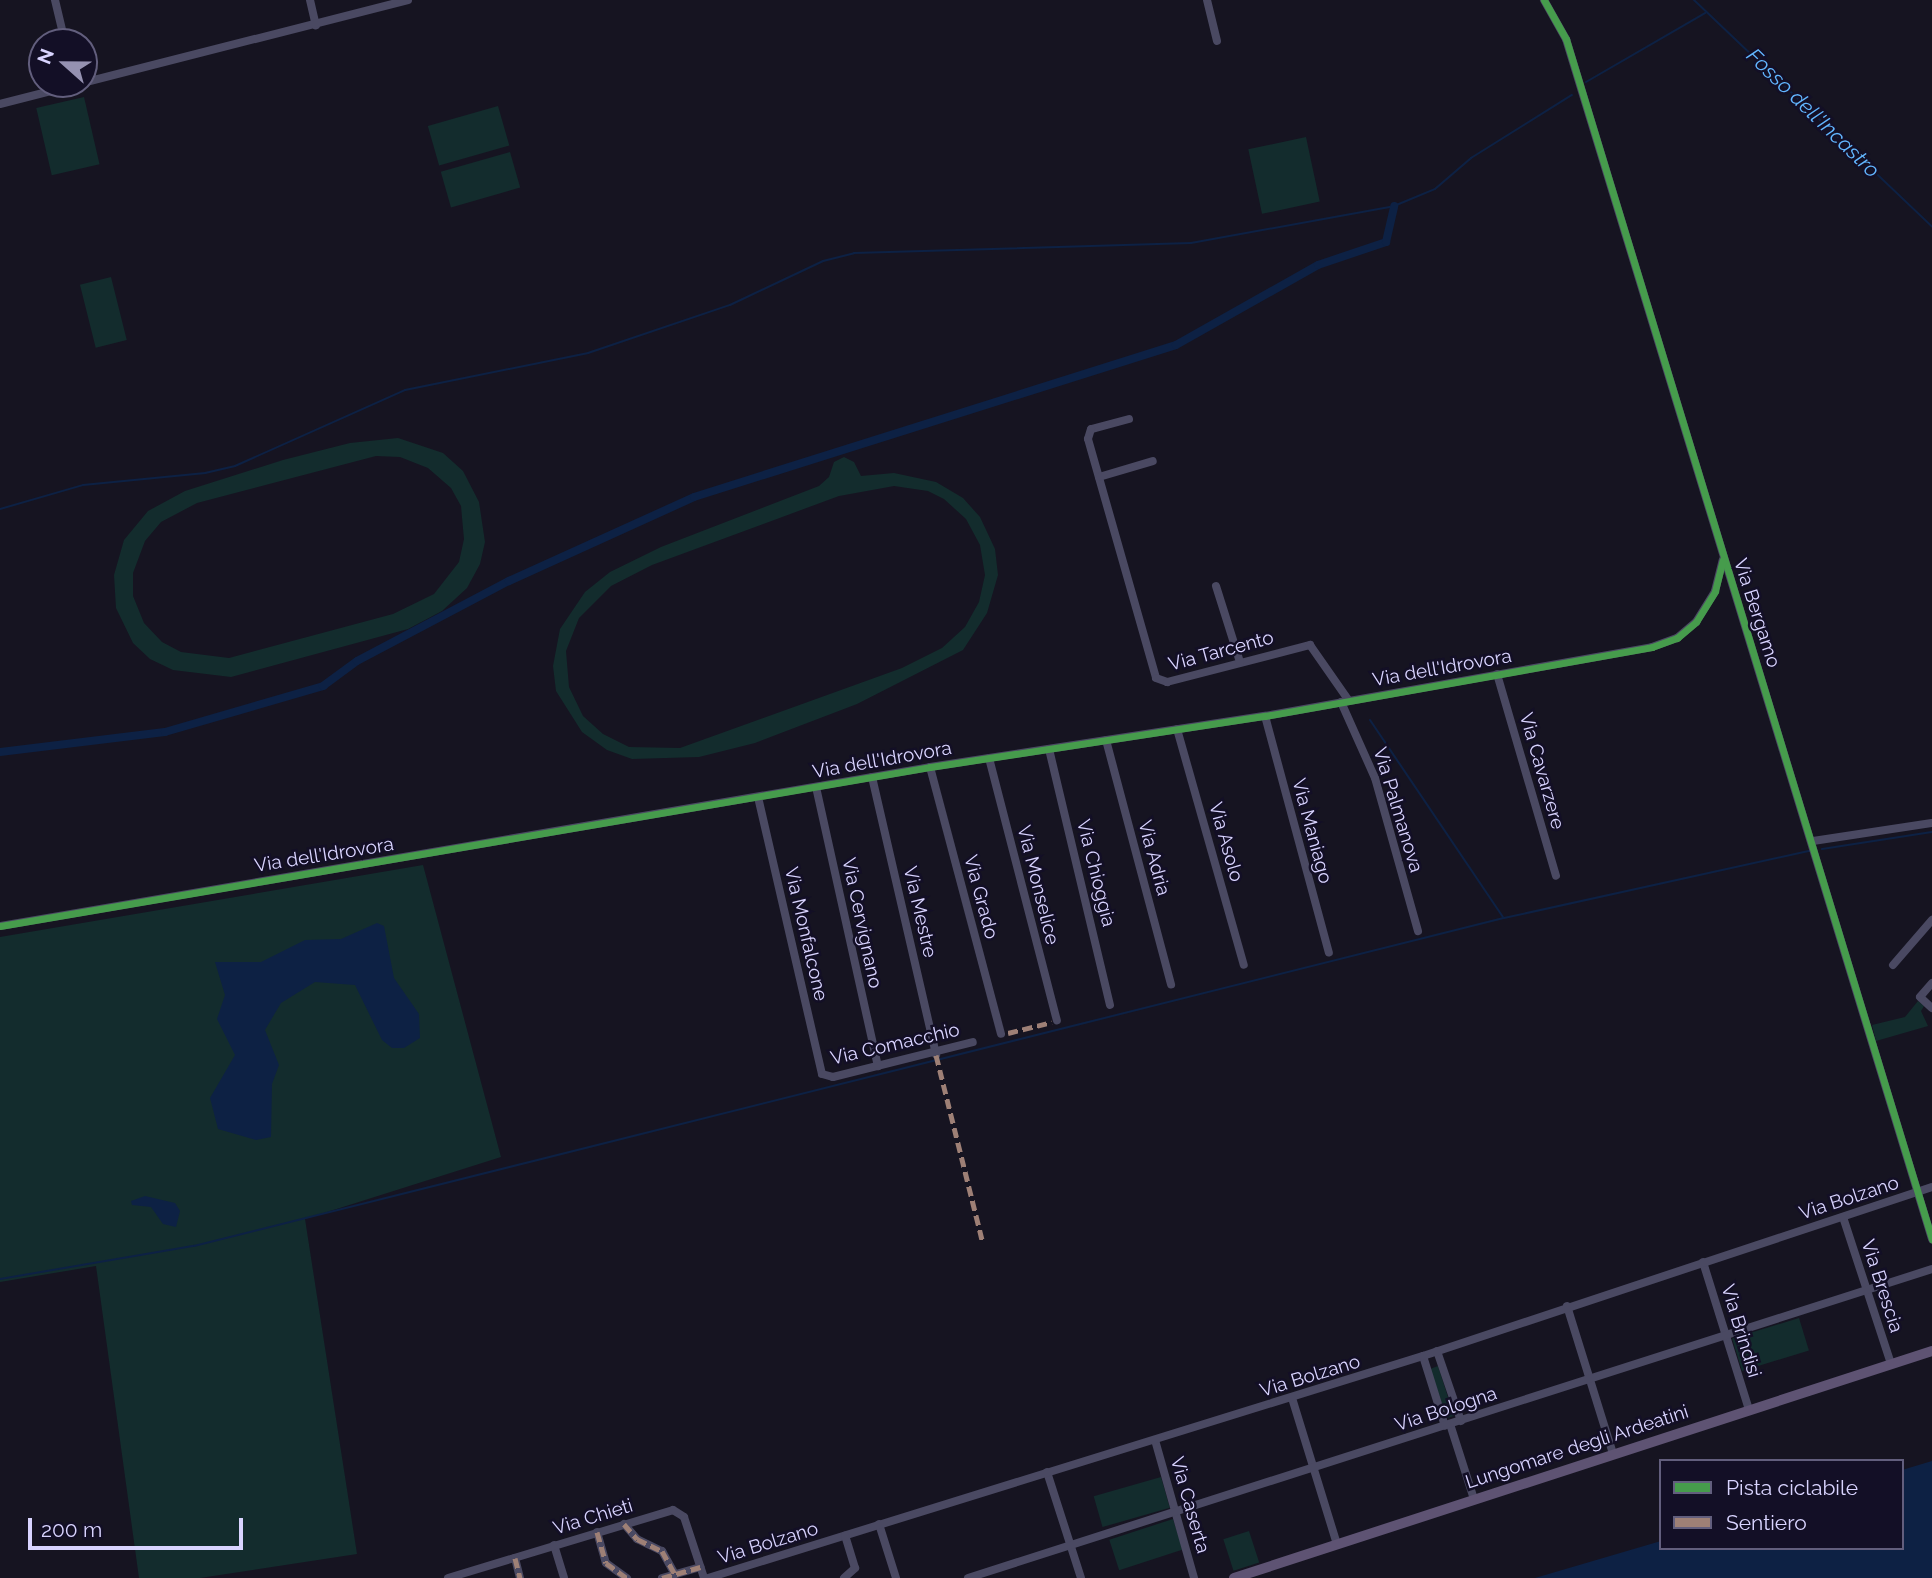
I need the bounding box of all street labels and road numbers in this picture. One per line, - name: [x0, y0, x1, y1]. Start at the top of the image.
- street label: Via Bergamo: [1729, 556, 1785, 670]
- street label: Via Tarcento: [1166, 626, 1276, 676]
- street label: Via dell'Idrovora: [1371, 645, 1513, 691]
- street label: Via Cavarzere: [1514, 710, 1570, 832]
- street label: Via dell'Idrovora: [811, 737, 953, 783]
- street label: Via Palmanova: [1368, 745, 1428, 875]
- street label: Via Maniago: [1287, 776, 1337, 886]
- street label: Via Asolo: [1204, 799, 1248, 885]
- street label: Via Chioggia: [1072, 817, 1120, 929]
- street label: Via Adria: [1133, 817, 1175, 899]
- street label: Via Monselice: [1012, 823, 1064, 947]
- street label: Via dell'Idrovora: [253, 833, 395, 877]
- street label: Via Grado: [959, 853, 1003, 941]
- street label: Via Cervignano: [837, 856, 887, 990]
- street label: Via Mestre: [898, 864, 942, 960]
- street label: Via Monfalcone: [780, 865, 832, 1003]
- street label: Via Comacchio: [828, 1018, 962, 1070]
- street label: Via Bolzano: [1796, 1171, 1902, 1225]
- street label: Via Brescia: [1856, 1237, 1908, 1335]
- street label: Via Brindisi: [1716, 1282, 1766, 1380]
- street label: Via Bolzano: [1257, 1350, 1363, 1402]
- street label: Via Bologna: [1392, 1382, 1500, 1436]
- street label: Lungomare degli Ardeatini: [1462, 1400, 1692, 1494]
- street label: Via Caserta: [1165, 1454, 1215, 1556]
- street label: Via Chieti: [550, 1494, 636, 1540]
- street label: Via Bolzano: [715, 1517, 821, 1569]

